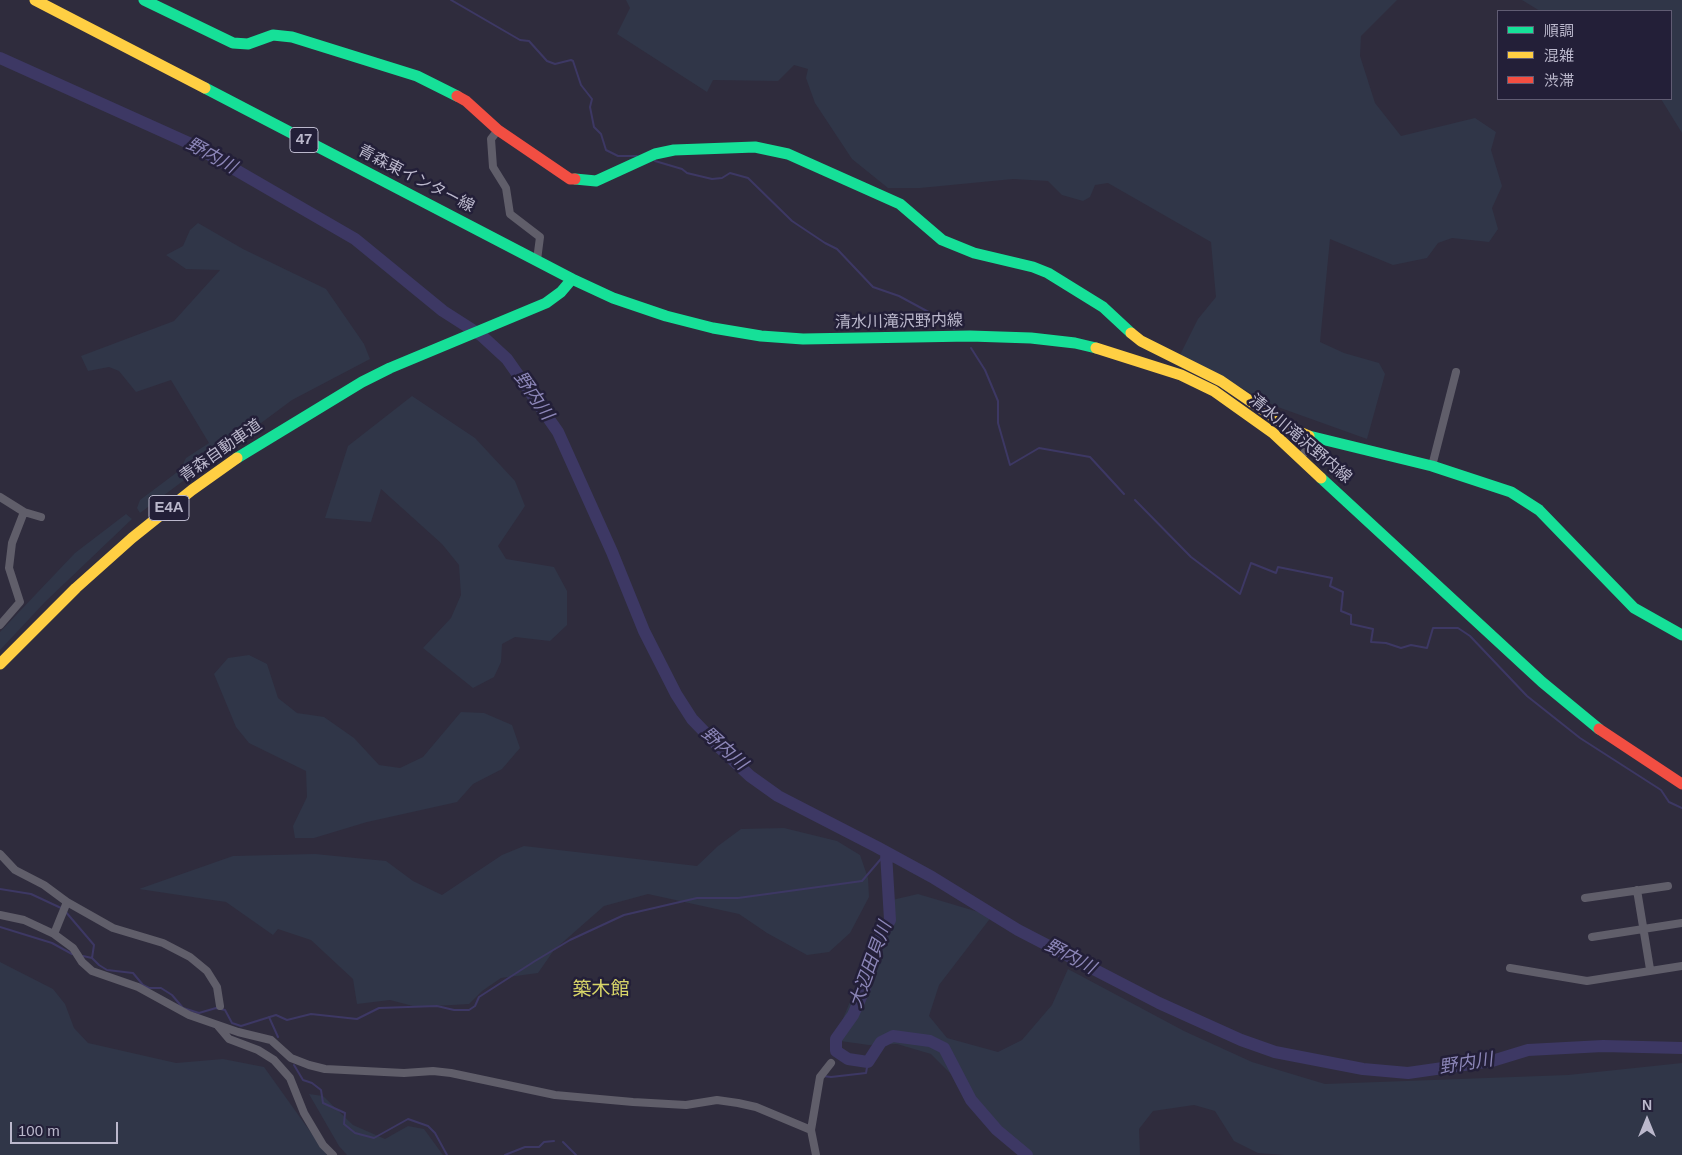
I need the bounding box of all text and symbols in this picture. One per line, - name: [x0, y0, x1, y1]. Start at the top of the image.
- legend: [1497, 10, 1672, 100]
- text: 順調: [1544, 22, 1574, 39]
- text: 混雑: [1544, 47, 1574, 64]
- text: 渋滞: [1544, 72, 1574, 89]
- road number: 47: [290, 128, 318, 152]
- water label: 野内川: [182, 133, 240, 179]
- street label: 青森東インター線: [355, 141, 477, 217]
- street label: 清水川滝沢野内線: [835, 311, 963, 333]
- water label: 野内川: [509, 368, 557, 424]
- street label: 清水川滝沢野内線: [1245, 391, 1355, 487]
- street label: 青森自動車道: [176, 416, 266, 486]
- road number: E4A: [149, 496, 189, 520]
- water label: 野内川: [697, 723, 751, 775]
- water label: 大辺田貝川: [845, 919, 897, 1011]
- water label: 野内川: [1041, 935, 1099, 979]
- district label: 築木館: [573, 979, 629, 1001]
- water label: 野内川: [1438, 1049, 1494, 1079]
- north arrow: [1622, 1095, 1672, 1145]
- text: N: [1642, 1097, 1652, 1113]
- scale bar: [12, 1112, 120, 1144]
- text: 100 m: [18, 1122, 60, 1139]

